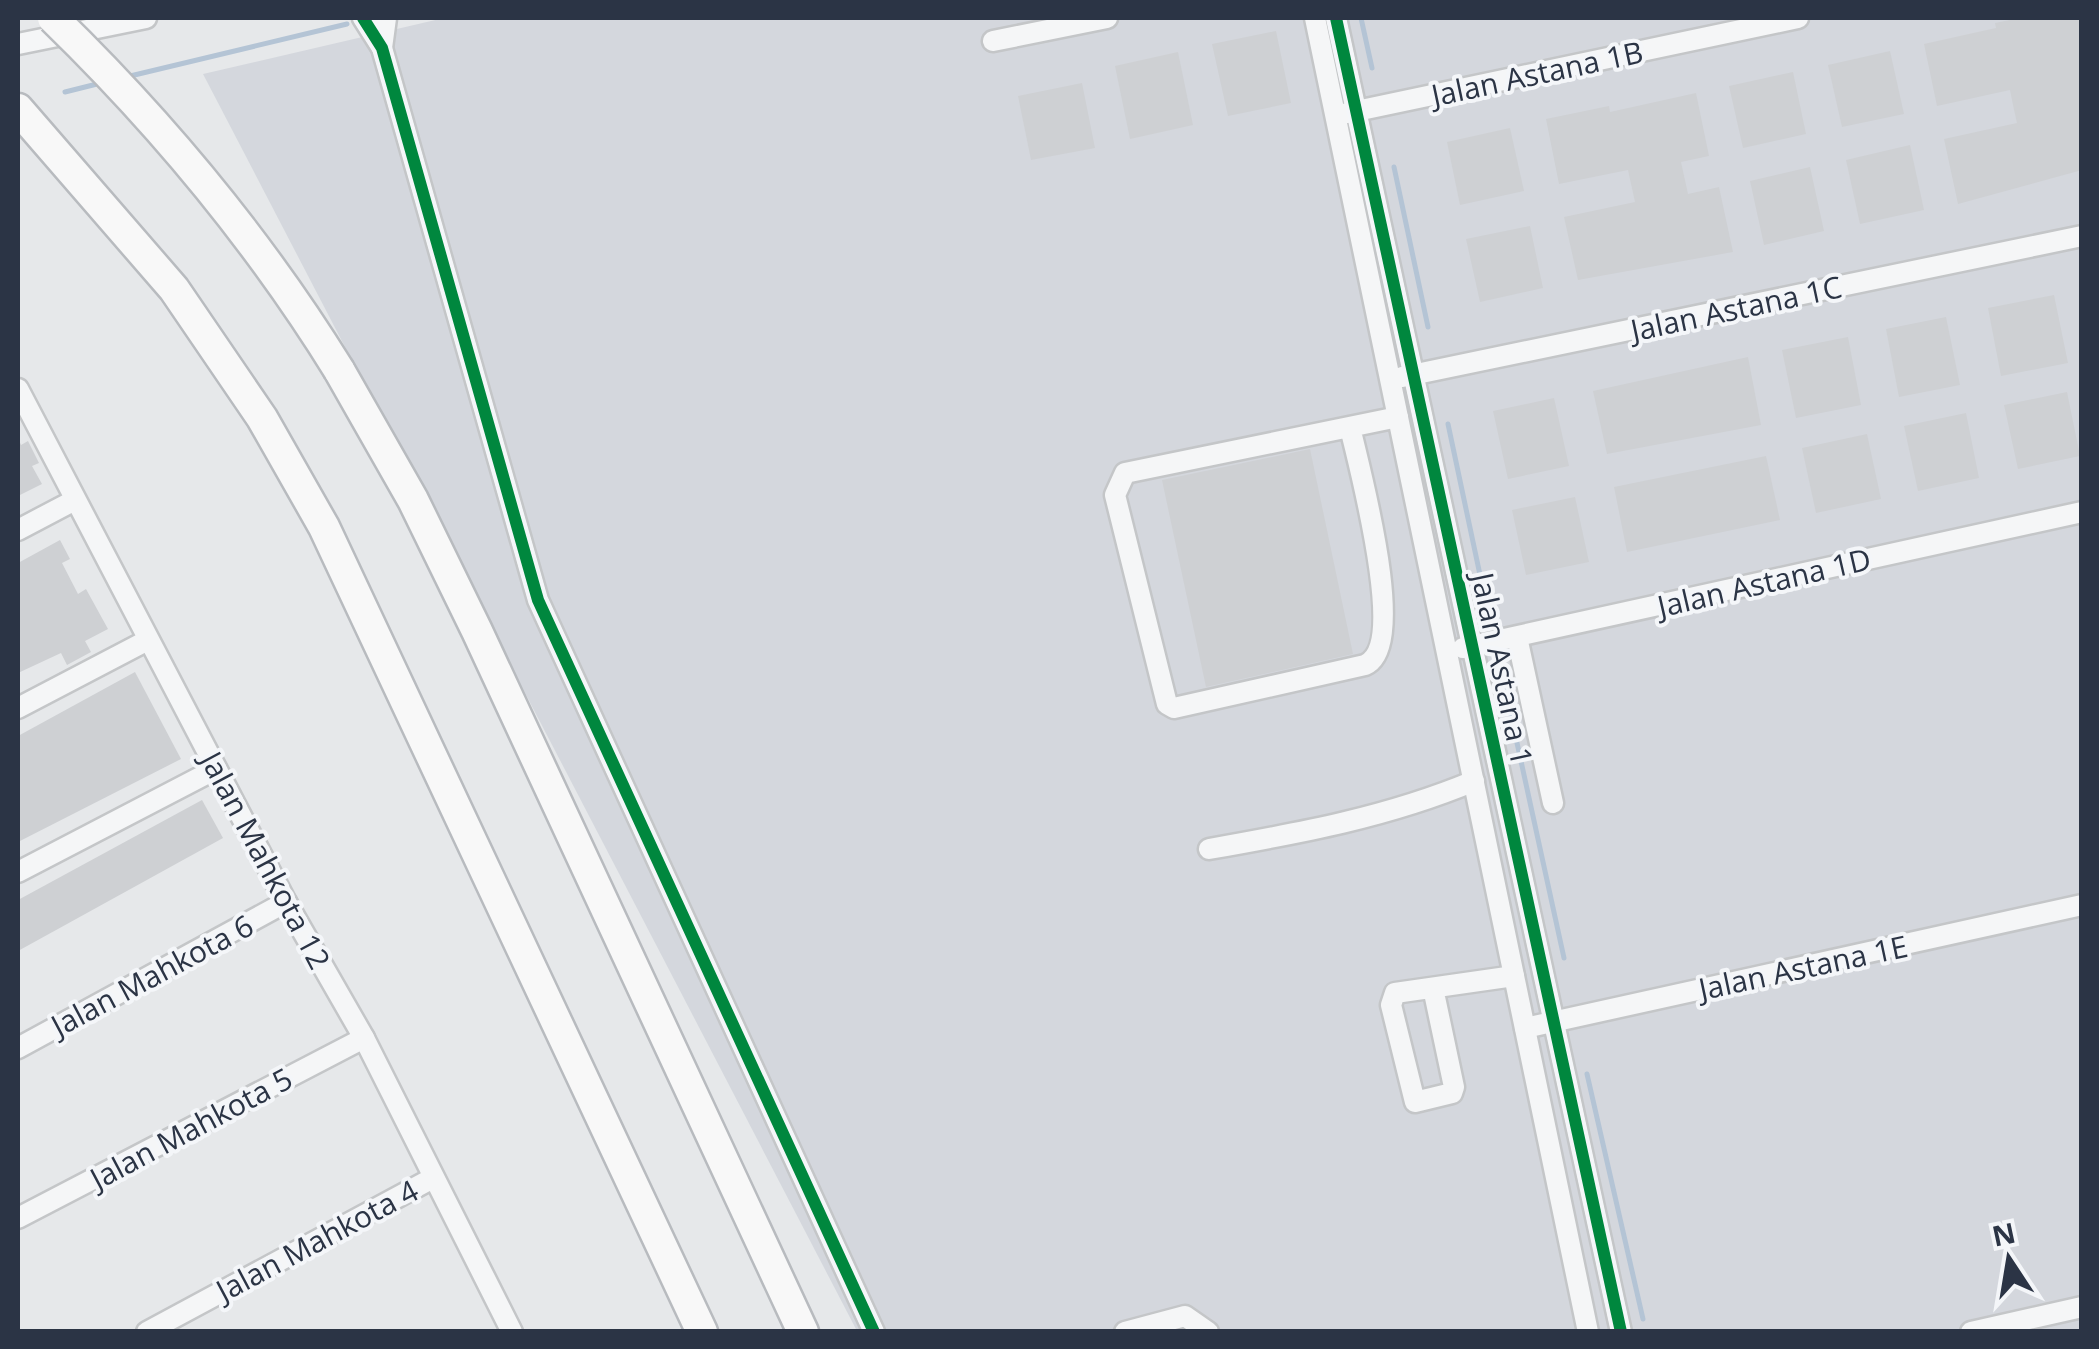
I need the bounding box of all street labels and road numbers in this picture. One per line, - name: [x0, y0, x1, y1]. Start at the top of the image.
- street label: Jalan Astana 1B: [1425, 31, 1647, 116]
- street label: Jalan Astana 1C: [1624, 266, 1845, 351]
- street label: Jalan Astana 1D: [1650, 538, 1875, 627]
- street label: Jalan Astana 1: [1462, 566, 1543, 769]
- street label: Jalan Mahkota 12: [190, 742, 341, 976]
- street label: Jalan Mahkota 6: [41, 904, 260, 1047]
- street label: Jalan Astana 1E: [1692, 925, 1911, 1010]
- street label: Jalan Mahkota 5: [80, 1057, 299, 1200]
- street label: Jalan Mahkota 4: [206, 1169, 425, 1312]

